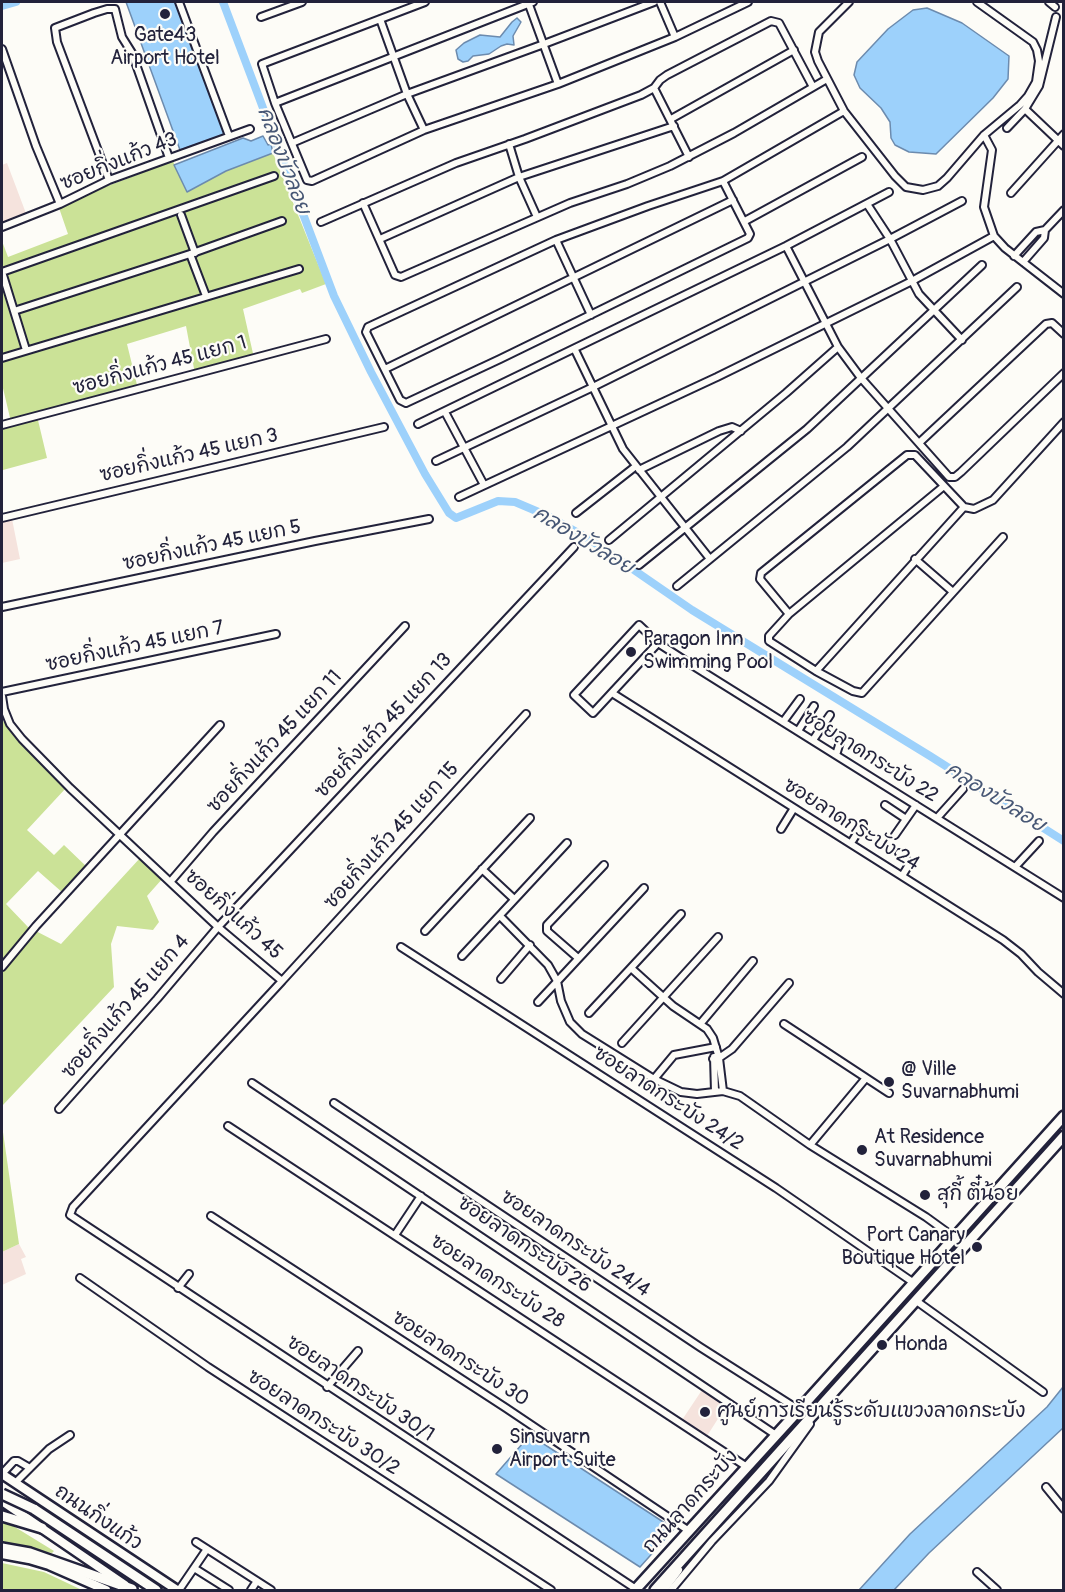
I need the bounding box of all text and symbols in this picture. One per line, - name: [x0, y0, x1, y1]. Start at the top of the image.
- marker: Gate43 Airport Hotel: [158, 7, 172, 21]
- place label: Gate43 Airport Hotel: [110, 24, 220, 71]
- water label: คลองบัวลอย: [251, 104, 315, 218]
- street label: ซอยกิ่งแก้ว 43: [57, 128, 181, 196]
- street label: ซอยกิ่งแก้ว 45 แยก 1: [71, 331, 249, 401]
- street label: ซอยกิ่งแก้ว 45 แยก 3: [98, 424, 280, 488]
- water label: คลองบัวลอย: [528, 501, 638, 581]
- street label: ซอยกิ่งแก้ว 45 แยก 5: [121, 515, 303, 577]
- street label: ซอยกิ่งแก้ว 45 แยก 7: [44, 616, 226, 678]
- place label: Paragon Inn Swimming Pool: [643, 628, 773, 675]
- marker: Paragon Inn Swimming Pool: [624, 645, 638, 659]
- street label: ซอยกิ่งแก้ว 45 แยก 13: [310, 648, 458, 804]
- street label: ซอยกิ่งแก้ว 45 แยก 11: [203, 666, 347, 818]
- street label: ซอยลาดกระบัง 22: [798, 706, 942, 808]
- water label: คลองบัวลอย: [940, 757, 1050, 839]
- street label: ซอยกิ่งแก้ว 45 แยก 15: [320, 758, 464, 914]
- street label: ซอยลาดกระบัง 24: [778, 773, 924, 877]
- street label: ซอยกิ่งแก้ว 45: [179, 865, 287, 965]
- street label: ซอยกิ่งแก้ว 45 แยก 4: [57, 930, 195, 1084]
- street label: ซอยลาดกระบัง 24/2: [588, 1041, 748, 1157]
- place label: @ Ville Suvarnabhumi: [901, 1058, 1019, 1105]
- marker: @ Ville Suvarnabhumi: [882, 1075, 896, 1089]
- place label: At Residence Suvarnabhumi: [874, 1126, 992, 1173]
- marker: At Residence Suvarnabhumi: [855, 1143, 869, 1157]
- place label: สุกี้ ตี๋น้อย: [937, 1183, 1019, 1207]
- street label: ซอยลาดกระบัง 24/4: [496, 1185, 654, 1303]
- marker: สุกี้ ตี๋น้อย: [918, 1188, 932, 1202]
- street label: ซอยลาดกระบัง 26: [453, 1191, 595, 1299]
- place label: Port Canary Boutique Hotel: [842, 1224, 965, 1271]
- street label: ซอยลาดกระบัง 28: [426, 1230, 568, 1334]
- marker: Port Canary Boutique Hotel: [970, 1240, 984, 1254]
- street label: ซอยลาดกระบัง 30: [387, 1306, 533, 1412]
- street label: ซอยลาดกระบัง 30/1: [282, 1331, 438, 1447]
- place label: Honda: [894, 1333, 948, 1357]
- marker: Honda: [875, 1338, 889, 1352]
- street label: ซอยลาดกระบัง 30/2: [242, 1365, 404, 1481]
- place label: ศูนย์การเรียนรู้ระดับแขวงลาดกระบัง: [717, 1400, 1025, 1424]
- marker: ศูนย์การเรียนรู้ระดับแขวงลาดกระบัง: [698, 1405, 712, 1419]
- place label: Sinsuvarn Airport Suite: [509, 1426, 616, 1473]
- marker: Sinsuvarn Airport Suite: [490, 1442, 504, 1456]
- street label: ถนนลาดกระบัง: [638, 1445, 744, 1559]
- street label: ถนนกิ่งแก้ว: [50, 1480, 146, 1556]

